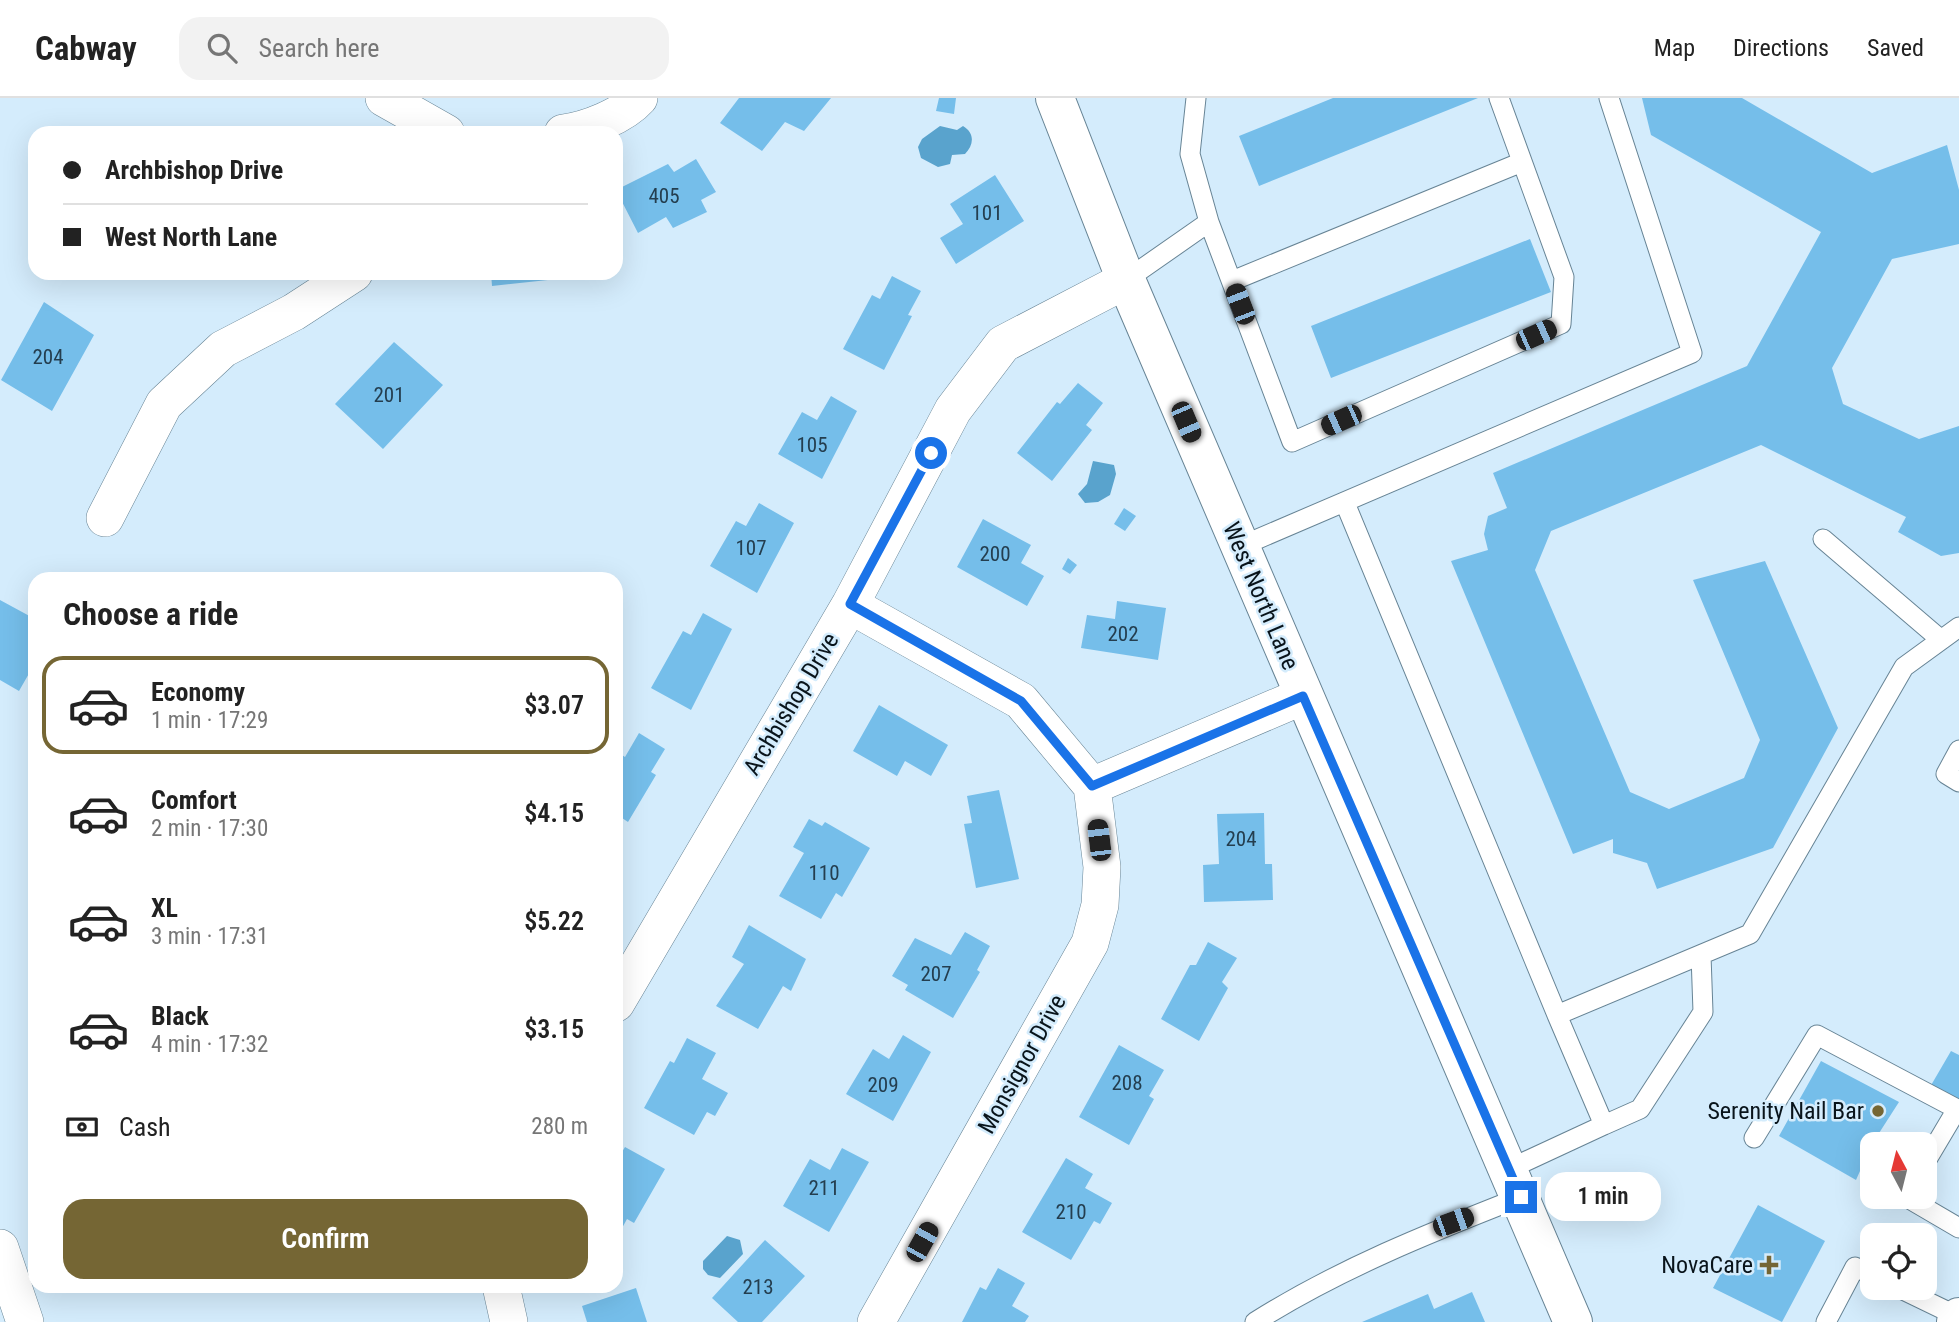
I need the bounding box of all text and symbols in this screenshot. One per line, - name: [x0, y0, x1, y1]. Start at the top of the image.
- search box: [179, 17, 669, 80]
- text: Cabway: [35, 29, 137, 68]
- icon: search: [203, 29, 241, 67]
- text: Search here: [259, 33, 380, 63]
- text: Map: [1654, 34, 1695, 62]
- text: Directions: [1733, 34, 1829, 62]
- text: Saved: [1867, 34, 1924, 62]
- text: Archbishop Drive: [105, 155, 283, 185]
- house number: 405: [648, 184, 680, 208]
- house number: 101: [971, 201, 1003, 225]
- text: West North Lane: [105, 222, 277, 252]
- car: [1223, 281, 1258, 327]
- car: [1513, 317, 1560, 353]
- house number: 204: [32, 345, 64, 369]
- house number: 201: [373, 383, 405, 407]
- car: [1169, 399, 1204, 445]
- car: [1318, 402, 1365, 438]
- house number: 105: [796, 433, 828, 457]
- route start: [915, 437, 947, 469]
- street label: West North Lane: [1217, 518, 1305, 674]
- house number: 107: [735, 536, 767, 560]
- house number: 200: [979, 542, 1011, 566]
- text: Choose a ride: [63, 595, 238, 633]
- house number: 202: [1107, 622, 1139, 646]
- street label: Archbishop Drive: [738, 628, 844, 780]
- icon: car: [67, 674, 130, 737]
- text: Economy: [151, 677, 245, 707]
- text: $3.07: [524, 690, 584, 720]
- text: 1 min · 17:29: [151, 707, 268, 734]
- icon: car: [67, 782, 130, 845]
- text: Comfort: [151, 785, 237, 815]
- text: $4.15: [524, 798, 584, 828]
- text: 2 min · 17:30: [151, 815, 268, 842]
- car: [1087, 818, 1112, 862]
- house number: 204: [1225, 827, 1257, 851]
- house number: 110: [808, 861, 840, 885]
- icon: car: [67, 890, 130, 953]
- text: XL: [151, 893, 178, 923]
- text: $5.22: [524, 906, 584, 936]
- text: 3 min · 17:31: [151, 923, 268, 950]
- house number: 207: [920, 962, 952, 986]
- street label: Monsignor Drive: [972, 990, 1072, 1138]
- icon: car: [67, 998, 130, 1061]
- text: Black: [151, 1001, 209, 1031]
- text: $3.15: [524, 1014, 584, 1044]
- text: 4 min · 17:32: [151, 1031, 268, 1058]
- house number: 208: [1111, 1071, 1143, 1095]
- house number: 209: [867, 1073, 899, 1097]
- place label: Serenity Nail Bar: [1707, 1097, 1864, 1125]
- marker: Serenity Nail Bar: [1870, 1103, 1886, 1119]
- icon: cash: [63, 1108, 101, 1146]
- text: Cash: [119, 1112, 171, 1142]
- text: 280 m: [531, 1113, 588, 1140]
- north arrow: [1860, 1132, 1937, 1209]
- map controls: [1860, 1132, 1937, 1300]
- callout: 1 min: [1546, 1172, 1661, 1222]
- house number: 211: [808, 1176, 840, 1200]
- route end: [1505, 1181, 1537, 1213]
- text: 1 min: [1578, 1183, 1628, 1210]
- button: Confirm: [63, 1199, 588, 1279]
- house number: 210: [1055, 1200, 1087, 1224]
- car: [1430, 1205, 1477, 1239]
- car: [903, 1219, 942, 1265]
- button: locate: [1860, 1223, 1937, 1300]
- place label: NovaCare: [1661, 1251, 1753, 1279]
- marker: NovaCare: [1759, 1255, 1779, 1275]
- house number: 213: [742, 1275, 774, 1299]

